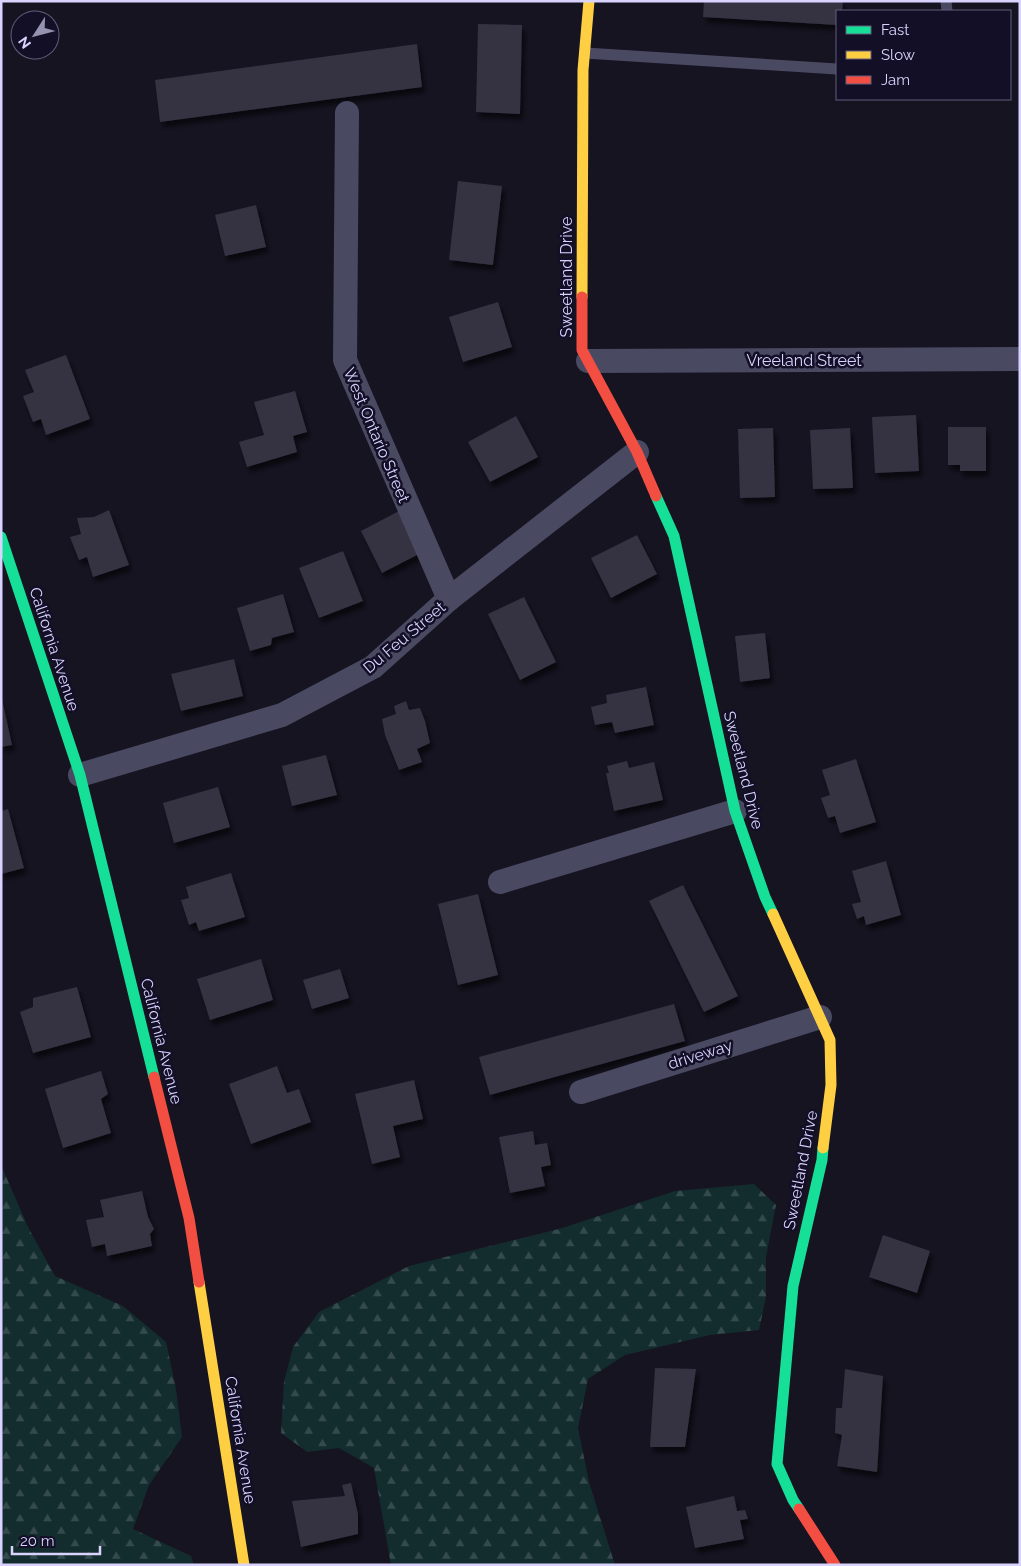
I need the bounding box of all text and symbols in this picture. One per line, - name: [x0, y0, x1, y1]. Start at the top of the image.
- north arrow: [10, 10, 60, 60]
- legend: [836, 10, 1011, 100]
- text: Fast: [881, 21, 909, 39]
- text: N: [15, 34, 34, 52]
- text: Slow: [881, 46, 915, 64]
- text: Jam: [881, 71, 910, 89]
- street label: Sweetland Drive: [557, 217, 576, 337]
- street label: Vreeland Street: [746, 351, 862, 370]
- street label: West Ontario Street: [340, 365, 414, 506]
- street label: California Avenue: [26, 585, 83, 713]
- street label: Du Feu Street: [359, 597, 450, 677]
- street label: Sweetland Drive: [720, 709, 767, 831]
- street label: California Avenue: [137, 976, 186, 1106]
- street label: driveway: [666, 1036, 735, 1073]
- street label: Sweetland Drive: [780, 1109, 821, 1231]
- street label: California Avenue: [221, 1375, 260, 1505]
- scale bar: [12, 1524, 100, 1556]
- text: 20 m: [20, 1532, 55, 1550]

